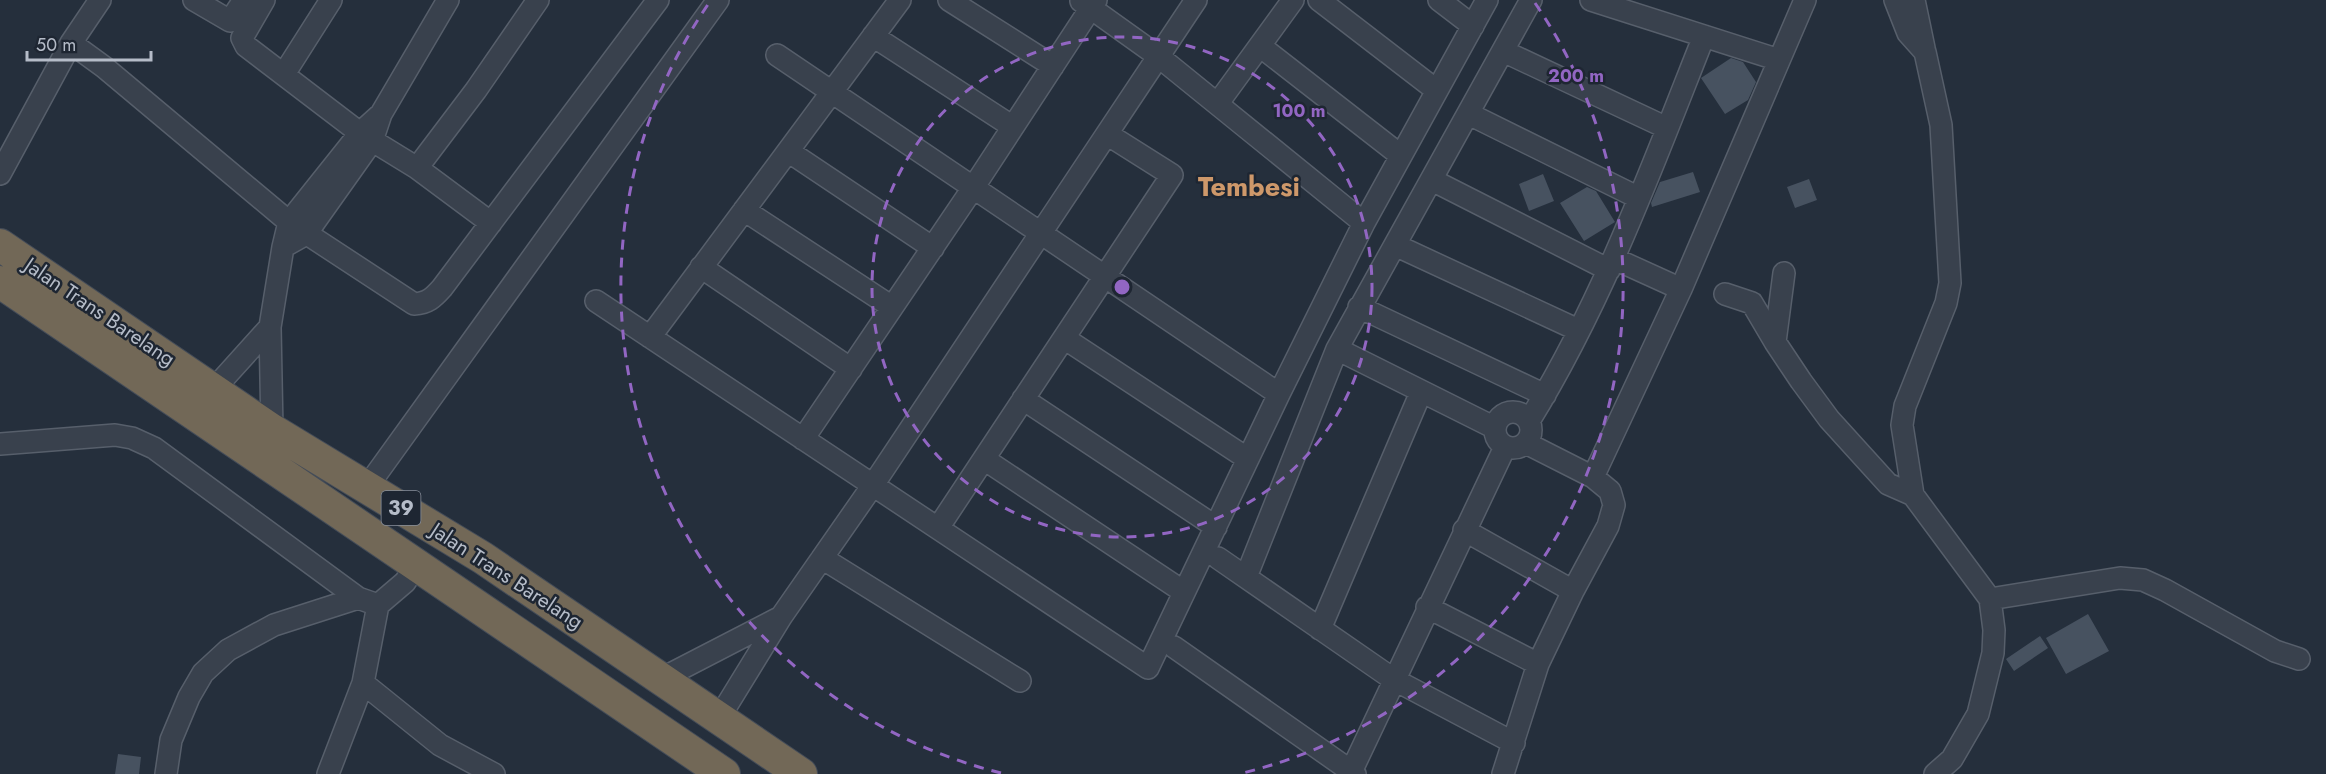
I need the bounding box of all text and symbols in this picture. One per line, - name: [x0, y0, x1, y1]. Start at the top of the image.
- scale bar: [27, 24, 152, 62]
- text: 50 m: [36, 32, 76, 58]
- text: 200 m: [1548, 63, 1604, 89]
- text: 100 m: [1272, 98, 1326, 124]
- district label: Tembesi: [1198, 167, 1300, 206]
- street label: Jalan Trans Barelang: [16, 249, 181, 374]
- centre of rings: [1112, 277, 1132, 297]
- road number: 39: [382, 491, 420, 525]
- street label: Jalan Trans Barelang: [422, 514, 589, 637]

